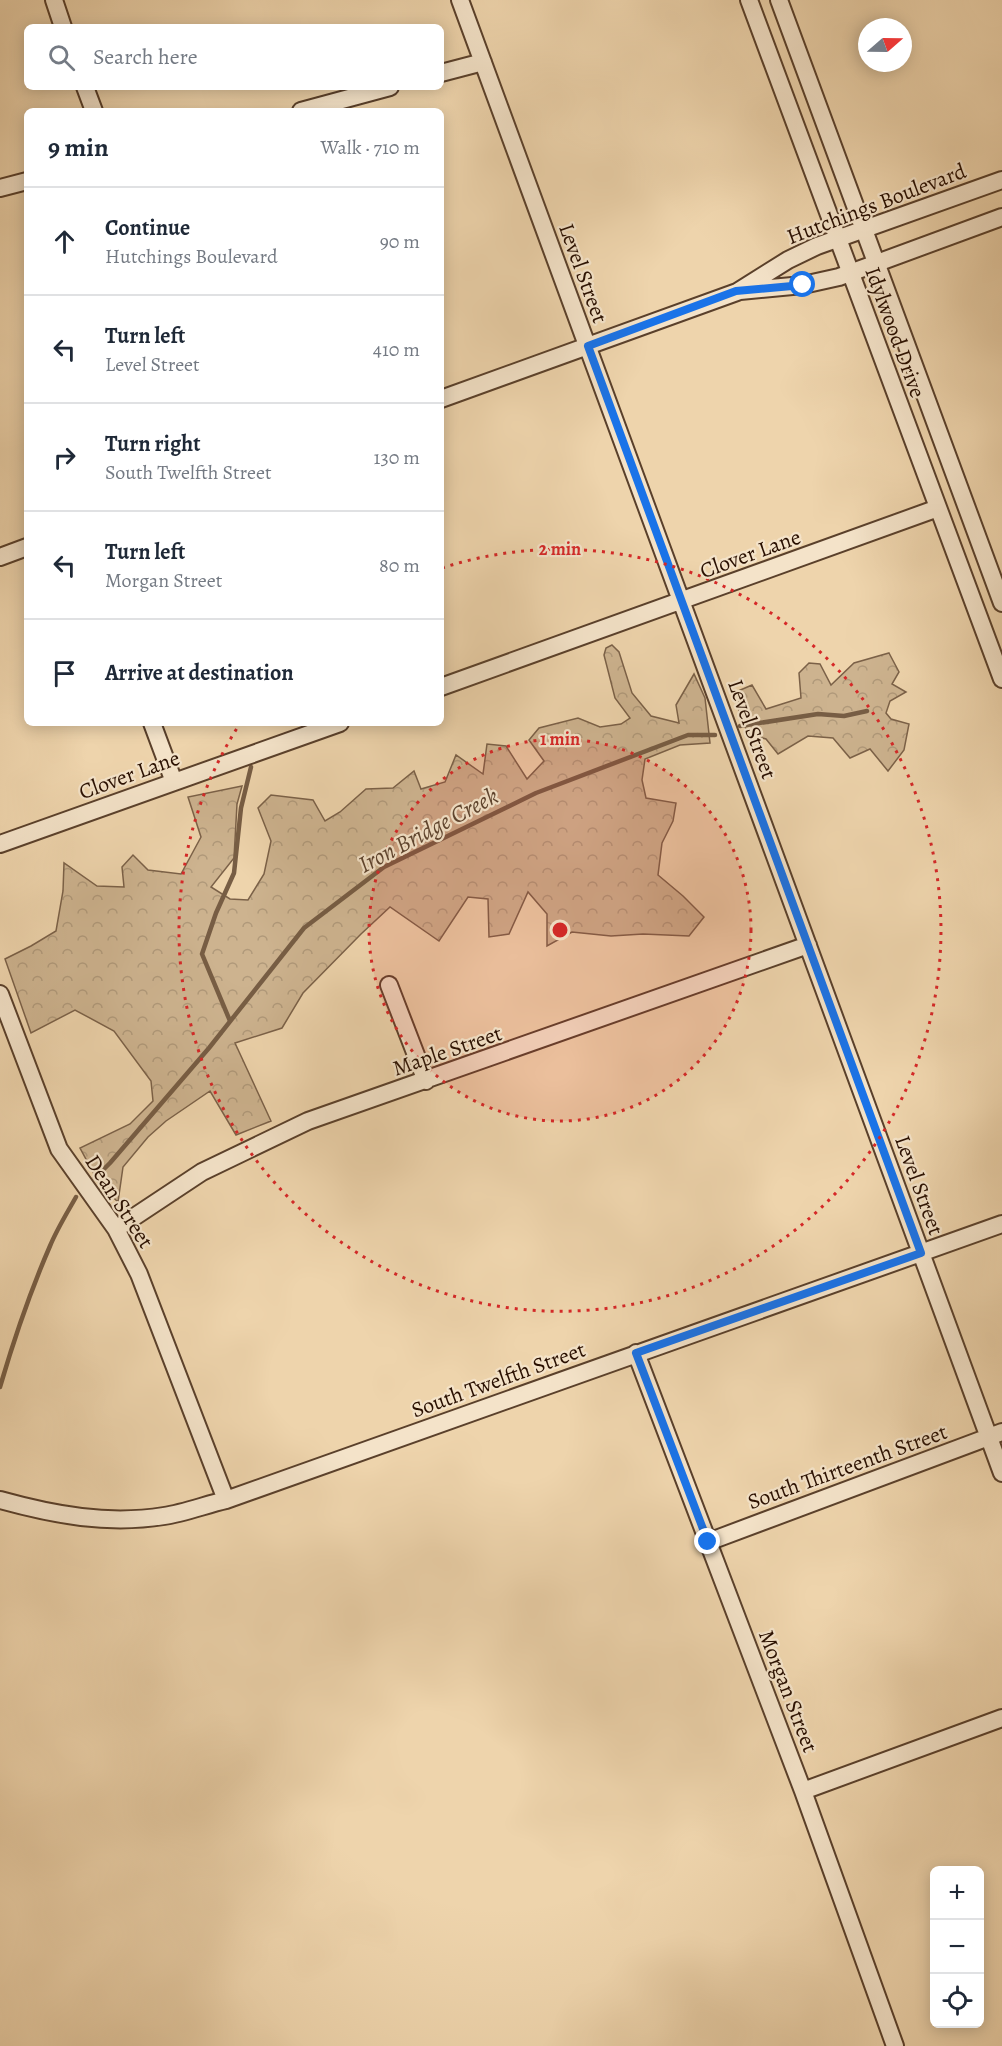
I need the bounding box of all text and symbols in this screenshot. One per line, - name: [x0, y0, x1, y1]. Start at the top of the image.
- north arrow: [858, 18, 912, 72]
- search box: [24, 24, 444, 90]
- icon: search: [45, 41, 78, 74]
- text: Search here: [93, 42, 198, 72]
- text: 9 min: [48, 130, 109, 165]
- text: Walk · 710 m: [320, 134, 420, 161]
- street label: Hutchings Boulevard: [782, 156, 971, 252]
- text: Continue: [105, 213, 190, 243]
- street label: Level Street: [551, 219, 615, 327]
- icon: ahead: [48, 225, 81, 258]
- text: 90 m: [380, 228, 420, 255]
- text: Hutchings Boulevard: [105, 243, 278, 270]
- street label: Idylwood Drive: [858, 263, 933, 402]
- route start: [789, 271, 815, 297]
- text: Turn left: [105, 321, 185, 351]
- icon: left: [48, 333, 81, 366]
- text: 410 m: [373, 336, 420, 363]
- text: Level Street: [105, 351, 200, 378]
- text: Turn right: [105, 429, 201, 459]
- icon: right: [48, 441, 81, 474]
- text: 130 m: [374, 444, 420, 471]
- text: South Twelfth Street: [105, 459, 272, 486]
- street label: Clover Lane: [696, 522, 805, 586]
- text: Turn left: [105, 537, 185, 567]
- text: 2 min: [539, 537, 581, 561]
- icon: left: [48, 549, 81, 582]
- text: 80 m: [379, 552, 420, 579]
- text: Morgan Street: [105, 567, 222, 594]
- icon: arrive: [48, 657, 81, 690]
- text: Arrive at destination: [105, 658, 294, 688]
- street label: Level Street: [720, 675, 784, 783]
- text: 1 min: [540, 727, 580, 751]
- street label: Clover Lane: [75, 743, 184, 807]
- water label: Iron Bridge Creek: [352, 780, 504, 880]
- centre of rings: [550, 920, 570, 940]
- street label: Maple Street: [389, 1018, 506, 1084]
- street label: Level Street: [887, 1131, 951, 1239]
- street label: Dean Street: [78, 1149, 161, 1254]
- street label: South Twelfth Street: [407, 1335, 590, 1425]
- street label: South Thirteenth Street: [743, 1417, 951, 1517]
- route end: [694, 1528, 720, 1554]
- street label: Morgan Street: [751, 1626, 825, 1757]
- map controls: [930, 1866, 984, 2028]
- button: +: [930, 1866, 984, 1920]
- button: −: [930, 1920, 984, 1974]
- button: locate: [930, 1974, 984, 2028]

